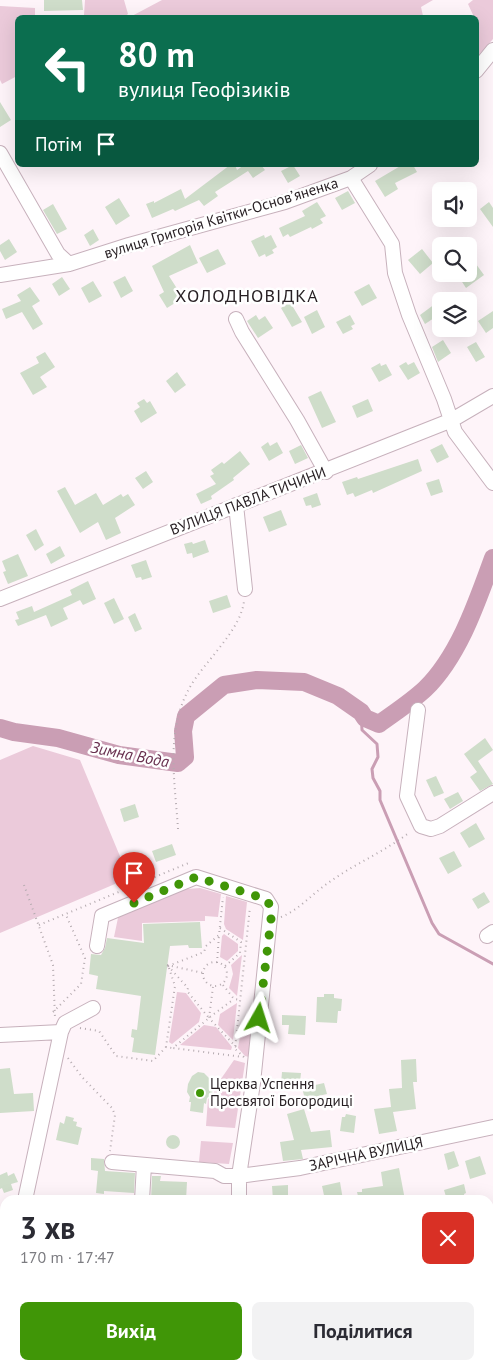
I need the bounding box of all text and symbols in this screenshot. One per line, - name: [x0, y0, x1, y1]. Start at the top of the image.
- text: 80 m: [118, 31, 195, 77]
- icon: left: [35, 35, 100, 100]
- text: вулиця Геофізиків: [118, 75, 290, 103]
- icon: arrive: [92, 130, 120, 158]
- text: Потім: [35, 132, 82, 156]
- street label: вулиця Григорія Квітки-Основʼяненка: [102, 173, 340, 262]
- map controls: [432, 182, 477, 337]
- button: sound: [432, 182, 477, 227]
- button: search: [432, 237, 477, 282]
- district label: ХОЛОДНОВІДКА: [175, 284, 319, 307]
- button: layers: [432, 292, 477, 337]
- street label: ВУЛИЦЯ ПАВЛА ТИЧИНИ: [167, 462, 329, 539]
- water label: Зимна Вода: [89, 737, 171, 771]
- pin: [113, 852, 155, 903]
- icon: arrive: [120, 859, 148, 887]
- position arrow: [232, 991, 284, 1043]
- place label: Церква Успення Пресвятої Богородиці: [210, 1074, 353, 1110]
- marker: Церква Успення Пресвятої Богородиці: [194, 1087, 206, 1099]
- street label: ЗАРІЧНА ВУЛИЦЯ: [307, 1132, 425, 1175]
- text: 3 хв: [20, 1208, 76, 1247]
- button: close: [422, 1212, 474, 1264]
- text: 170 m · 17:47: [20, 1247, 115, 1267]
- button: Вихід: [20, 1302, 242, 1360]
- button: Поділитися: [252, 1302, 474, 1360]

